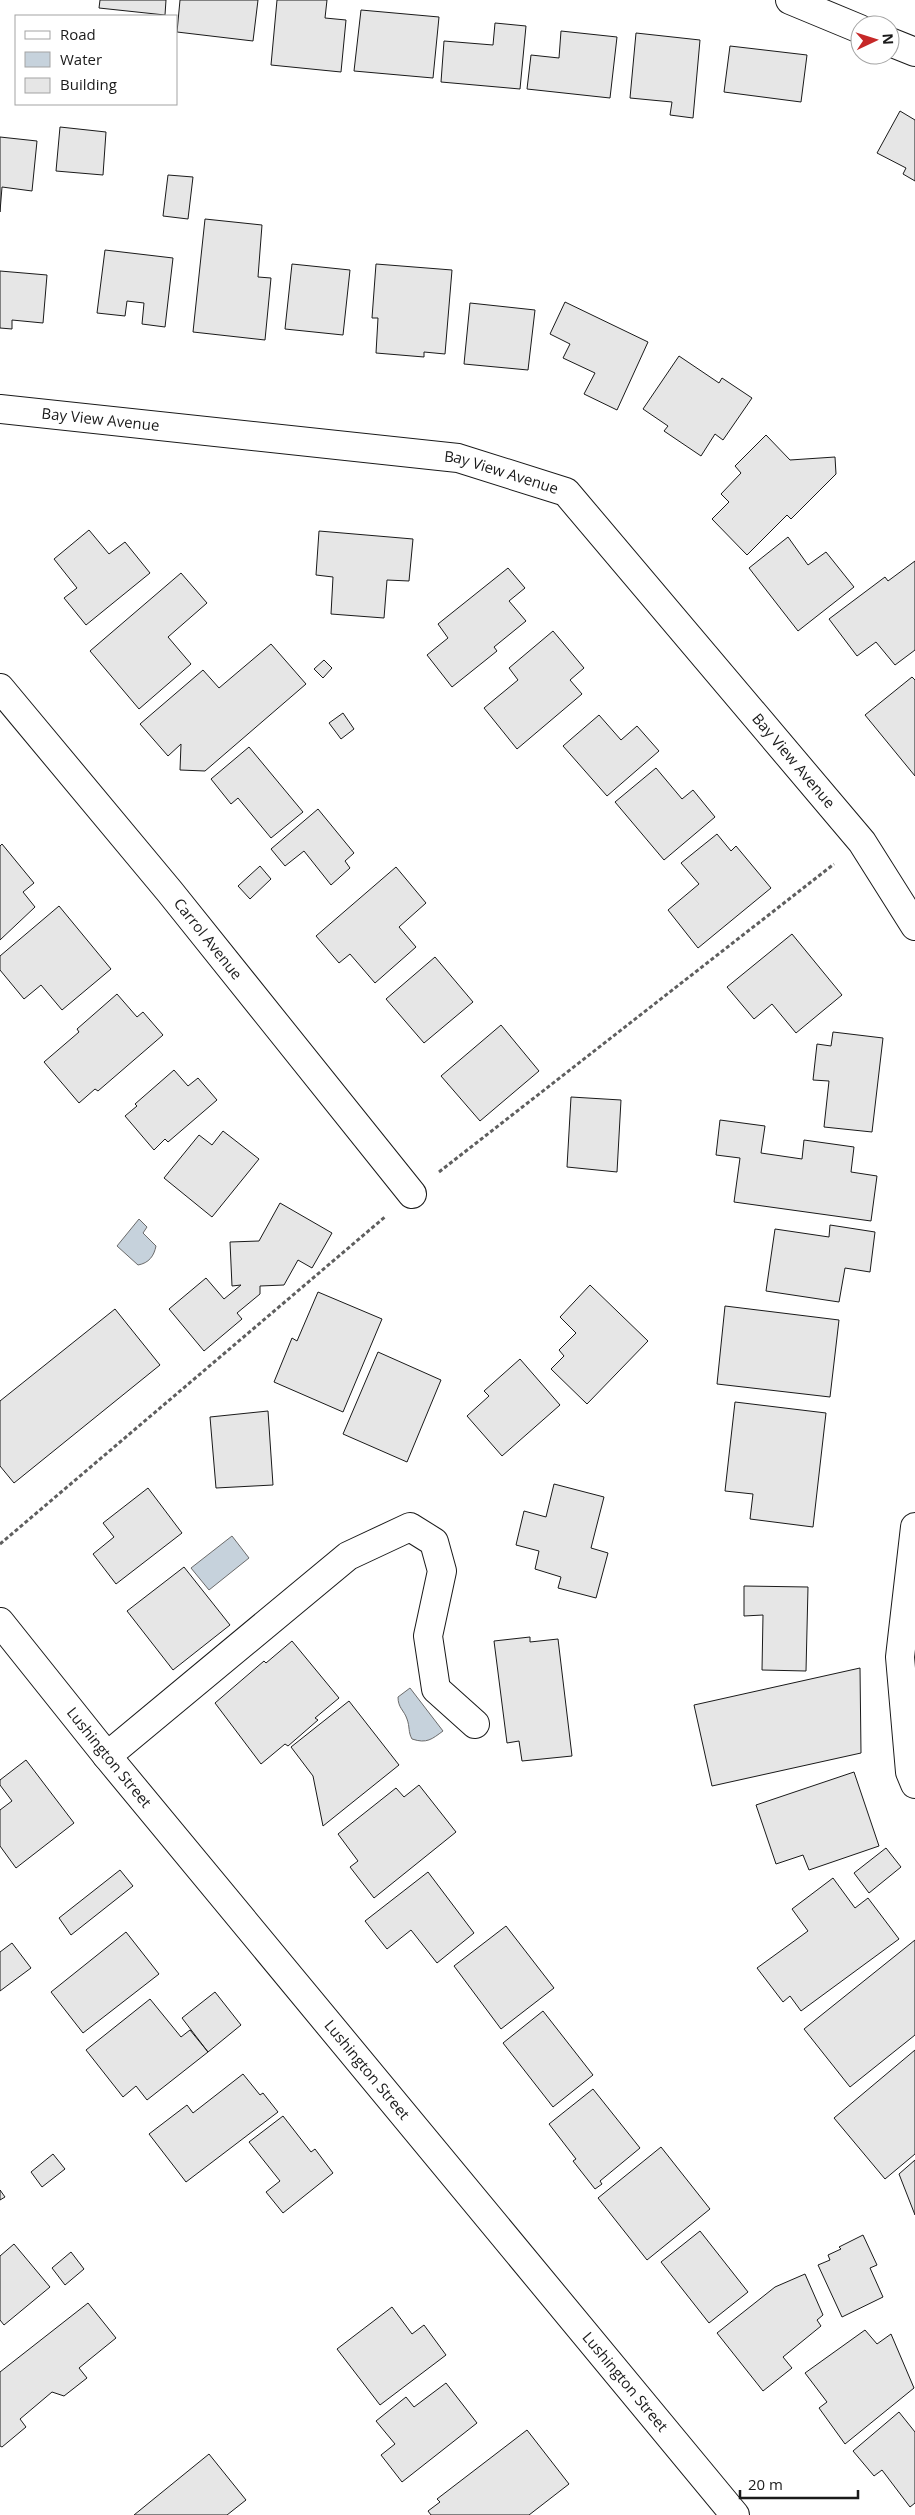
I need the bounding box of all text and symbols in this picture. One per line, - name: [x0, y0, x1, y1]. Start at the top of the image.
- legend: [15, 15, 178, 105]
- north arrow: [850, 15, 900, 65]
- text: Road: [60, 24, 96, 44]
- text: N: [879, 33, 898, 45]
- text: Water: [60, 49, 102, 69]
- text: Building: [60, 74, 117, 94]
- street label: Bay View Avenue: [41, 403, 160, 435]
- street label: Bay View Avenue: [443, 446, 561, 498]
- street label: Bay View Avenue: [748, 709, 840, 812]
- street label: Carrol Avenue: [170, 894, 247, 983]
- street label: Lushington Street: [63, 1703, 157, 1811]
- street label: Lushington Street: [320, 2015, 415, 2123]
- street label: Lushington Street: [579, 2327, 673, 2436]
- scale bar: [740, 2468, 858, 2500]
- text: 20 m: [748, 2474, 783, 2494]

